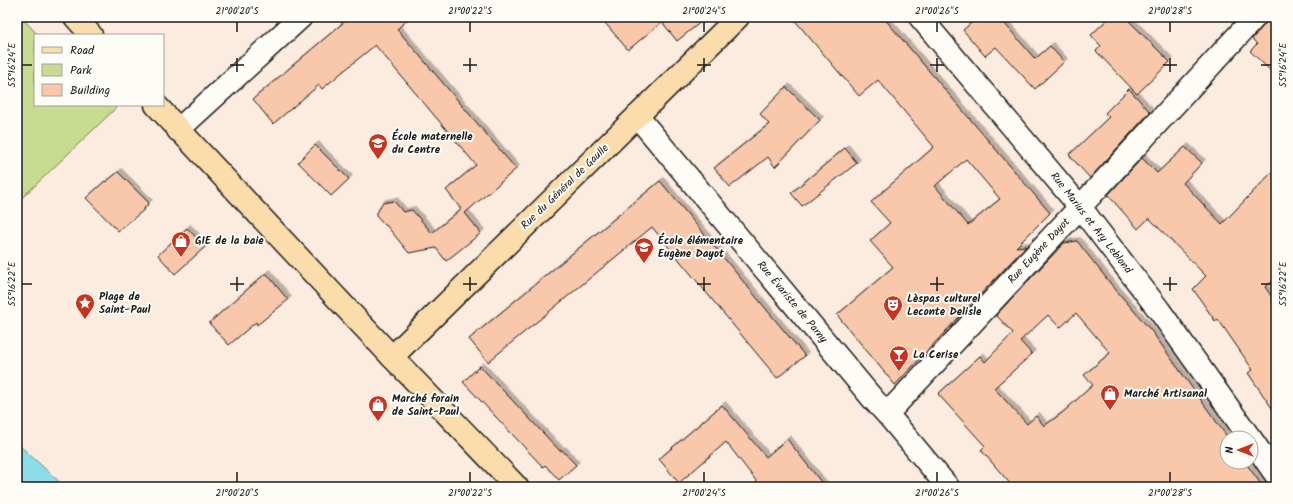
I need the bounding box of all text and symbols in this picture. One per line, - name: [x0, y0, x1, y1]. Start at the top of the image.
- text: 21°00'20"S: [215, 3, 259, 19]
- text: 21°00'22"S: [448, 3, 493, 19]
- text: 21°00'24"S: [682, 3, 727, 19]
- text: 21°00'26"S: [915, 3, 960, 19]
- text: 21°00'28"S: [1148, 3, 1193, 19]
- legend: [34, 34, 164, 106]
- text: 55°16'24"E: [4, 41, 20, 87]
- text: Road: [70, 41, 95, 60]
- text: 55°16'24"E: [1275, 41, 1291, 87]
- text: Park: [70, 61, 92, 80]
- text: Building: [70, 81, 110, 100]
- place label: École maternelle du Centre: [392, 128, 473, 159]
- school or university icon: École maternelle du Centre: [367, 132, 389, 160]
- street label: Rue du Général de Gaulle: [517, 140, 613, 234]
- street label: Rue Marius et Ary Leblond: [1045, 168, 1137, 278]
- street label: Rue Eugène Dayot: [1004, 213, 1075, 288]
- shop icon: GIE de la baie: [170, 230, 192, 258]
- place label: GIE de la baie: [195, 232, 264, 250]
- place label: École élémentaire Eugène Dayot: [658, 232, 744, 263]
- school or university icon: École élémentaire Eugène Dayot: [633, 236, 655, 264]
- street label: Rue Évariste de Parny: [752, 257, 832, 348]
- text: 55°16'22"E: [4, 260, 20, 307]
- text: 55°16'22"E: [1275, 260, 1291, 307]
- place label: Plage de Saint-Paul: [99, 288, 150, 319]
- place label: Lèspas culturel Leconte Delisle: [907, 290, 982, 321]
- place icon: Plage de Saint-Paul: [74, 292, 96, 320]
- theatre icon: Lèspas culturel Leconte Delisle: [882, 294, 904, 322]
- bar icon: La Cerise: [888, 344, 910, 372]
- place label: La Cerise: [913, 346, 959, 364]
- shop icon: Marché Artisanal: [1099, 383, 1121, 411]
- place label: Marché Artisanal: [1124, 385, 1207, 403]
- place label: Marché forain de Saint-Paul: [392, 390, 459, 421]
- shop icon: Marché forain de Saint-Paul: [367, 394, 389, 422]
- north arrow: [1219, 430, 1259, 470]
- text: N: [1221, 446, 1239, 453]
- text: 21°00'20"S: [215, 485, 259, 501]
- text: 21°00'22"S: [448, 485, 493, 501]
- text: 21°00'24"S: [682, 485, 727, 501]
- text: 21°00'26"S: [915, 485, 960, 501]
- text: 21°00'28"S: [1148, 485, 1193, 501]

